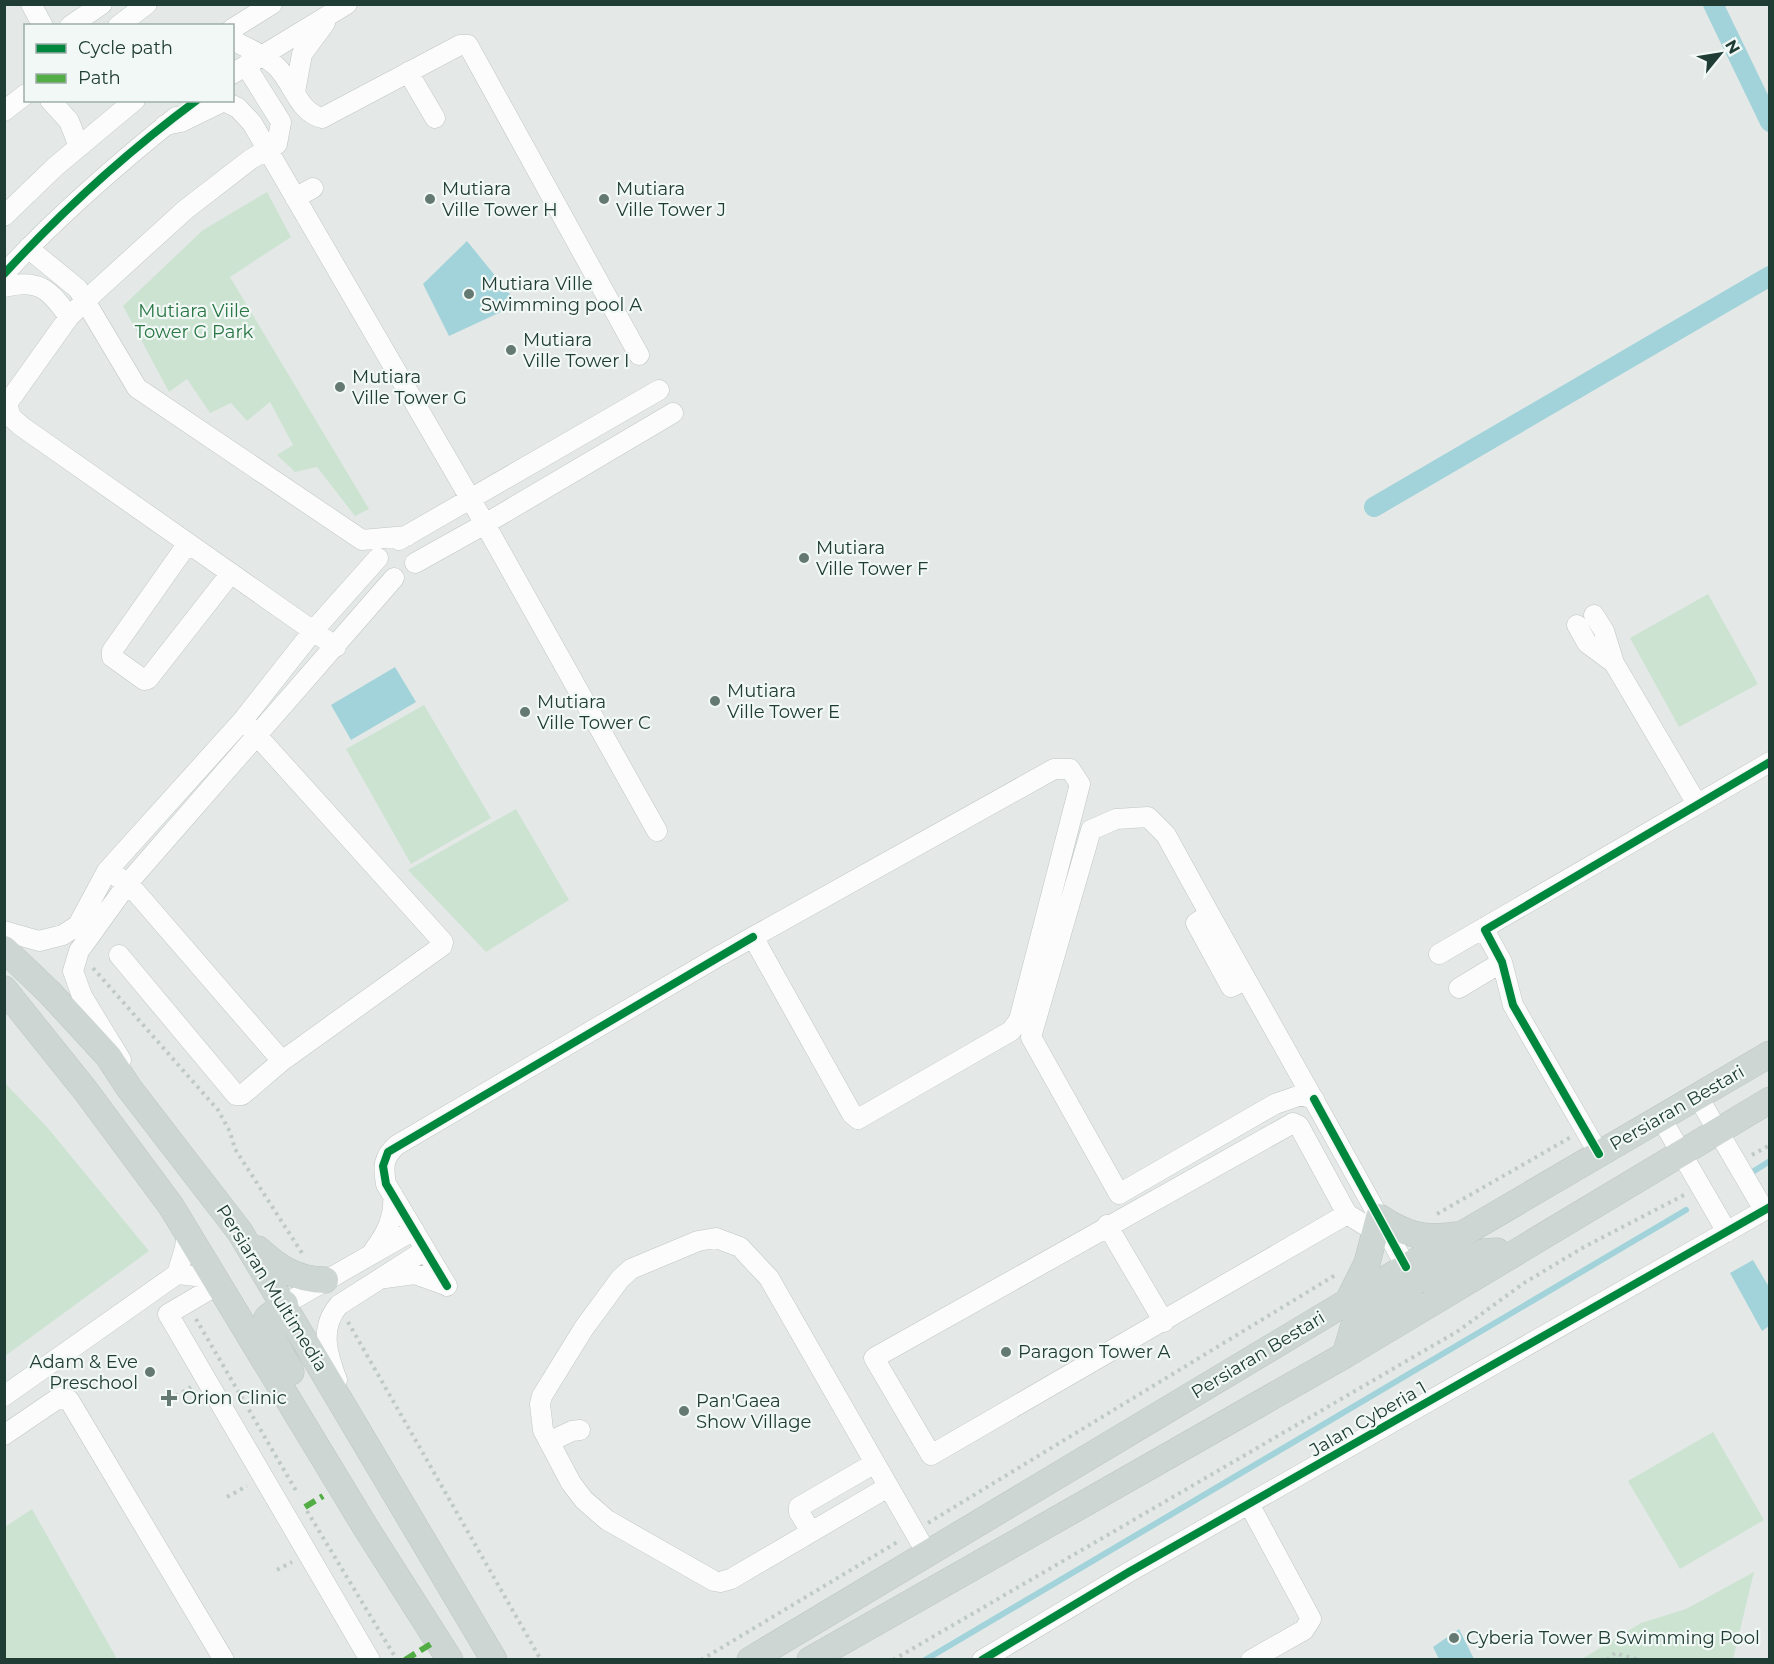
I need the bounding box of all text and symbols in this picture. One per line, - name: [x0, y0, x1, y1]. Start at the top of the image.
- legend: [24, 24, 234, 102]
- north arrow: [1690, 24, 1750, 84]
- text: N: [1721, 36, 1744, 57]
- text: Cycle path: [78, 37, 173, 59]
- text: Path: [78, 67, 121, 89]
- place label: Mutiara Ville Tower H: [442, 178, 558, 221]
- place label: Mutiara Ville Tower J: [616, 178, 726, 221]
- marker: Mutiara Ville Tower H: [423, 192, 437, 206]
- marker: Mutiara Ville Tower J: [597, 192, 611, 206]
- place label: Mutiara Ville Swimming pool A: [481, 273, 642, 316]
- marker: Mutiara Ville Swimming pool A: [462, 287, 476, 301]
- park label: Mutiara Viile Tower G Park: [135, 300, 253, 343]
- place label: Mutiara Ville Tower I: [523, 329, 630, 372]
- marker: Mutiara Ville Tower I: [504, 343, 518, 357]
- place label: Mutiara Ville Tower G: [352, 366, 467, 409]
- marker: Mutiara Ville Tower G: [333, 380, 347, 394]
- place label: Mutiara Ville Tower F: [816, 537, 928, 580]
- marker: Mutiara Ville Tower F: [797, 551, 811, 565]
- place label: Mutiara Ville Tower E: [727, 680, 840, 723]
- place label: Mutiara Ville Tower C: [537, 691, 651, 734]
- marker: Mutiara Ville Tower E: [708, 694, 722, 708]
- marker: Mutiara Ville Tower C: [518, 705, 532, 719]
- street label: Persiaran Bestari: [1606, 1061, 1748, 1155]
- street label: Persiaran Multimedia: [212, 1200, 332, 1376]
- street label: Persiaran Bestari: [1187, 1307, 1329, 1403]
- place label: Paragon Tower A: [1018, 1341, 1171, 1363]
- marker: Paragon Tower A: [999, 1345, 1013, 1359]
- place label: Adam & Eve Preschool: [30, 1351, 138, 1394]
- marker: Adam & Eve Preschool: [143, 1365, 157, 1379]
- street label: Jalan Cyberia 1: [1305, 1377, 1430, 1462]
- place label: Orion Clinic: [182, 1387, 287, 1409]
- marker: Orion Clinic: [160, 1389, 178, 1407]
- place label: Pan'Gaea Show Village: [696, 1390, 812, 1433]
- marker: Pan'Gaea Show Village: [677, 1404, 691, 1418]
- place label: Cyberia Tower B Swimming Pool: [1466, 1627, 1760, 1649]
- marker: Cyberia Tower B Swimming Pool: [1447, 1631, 1461, 1645]

